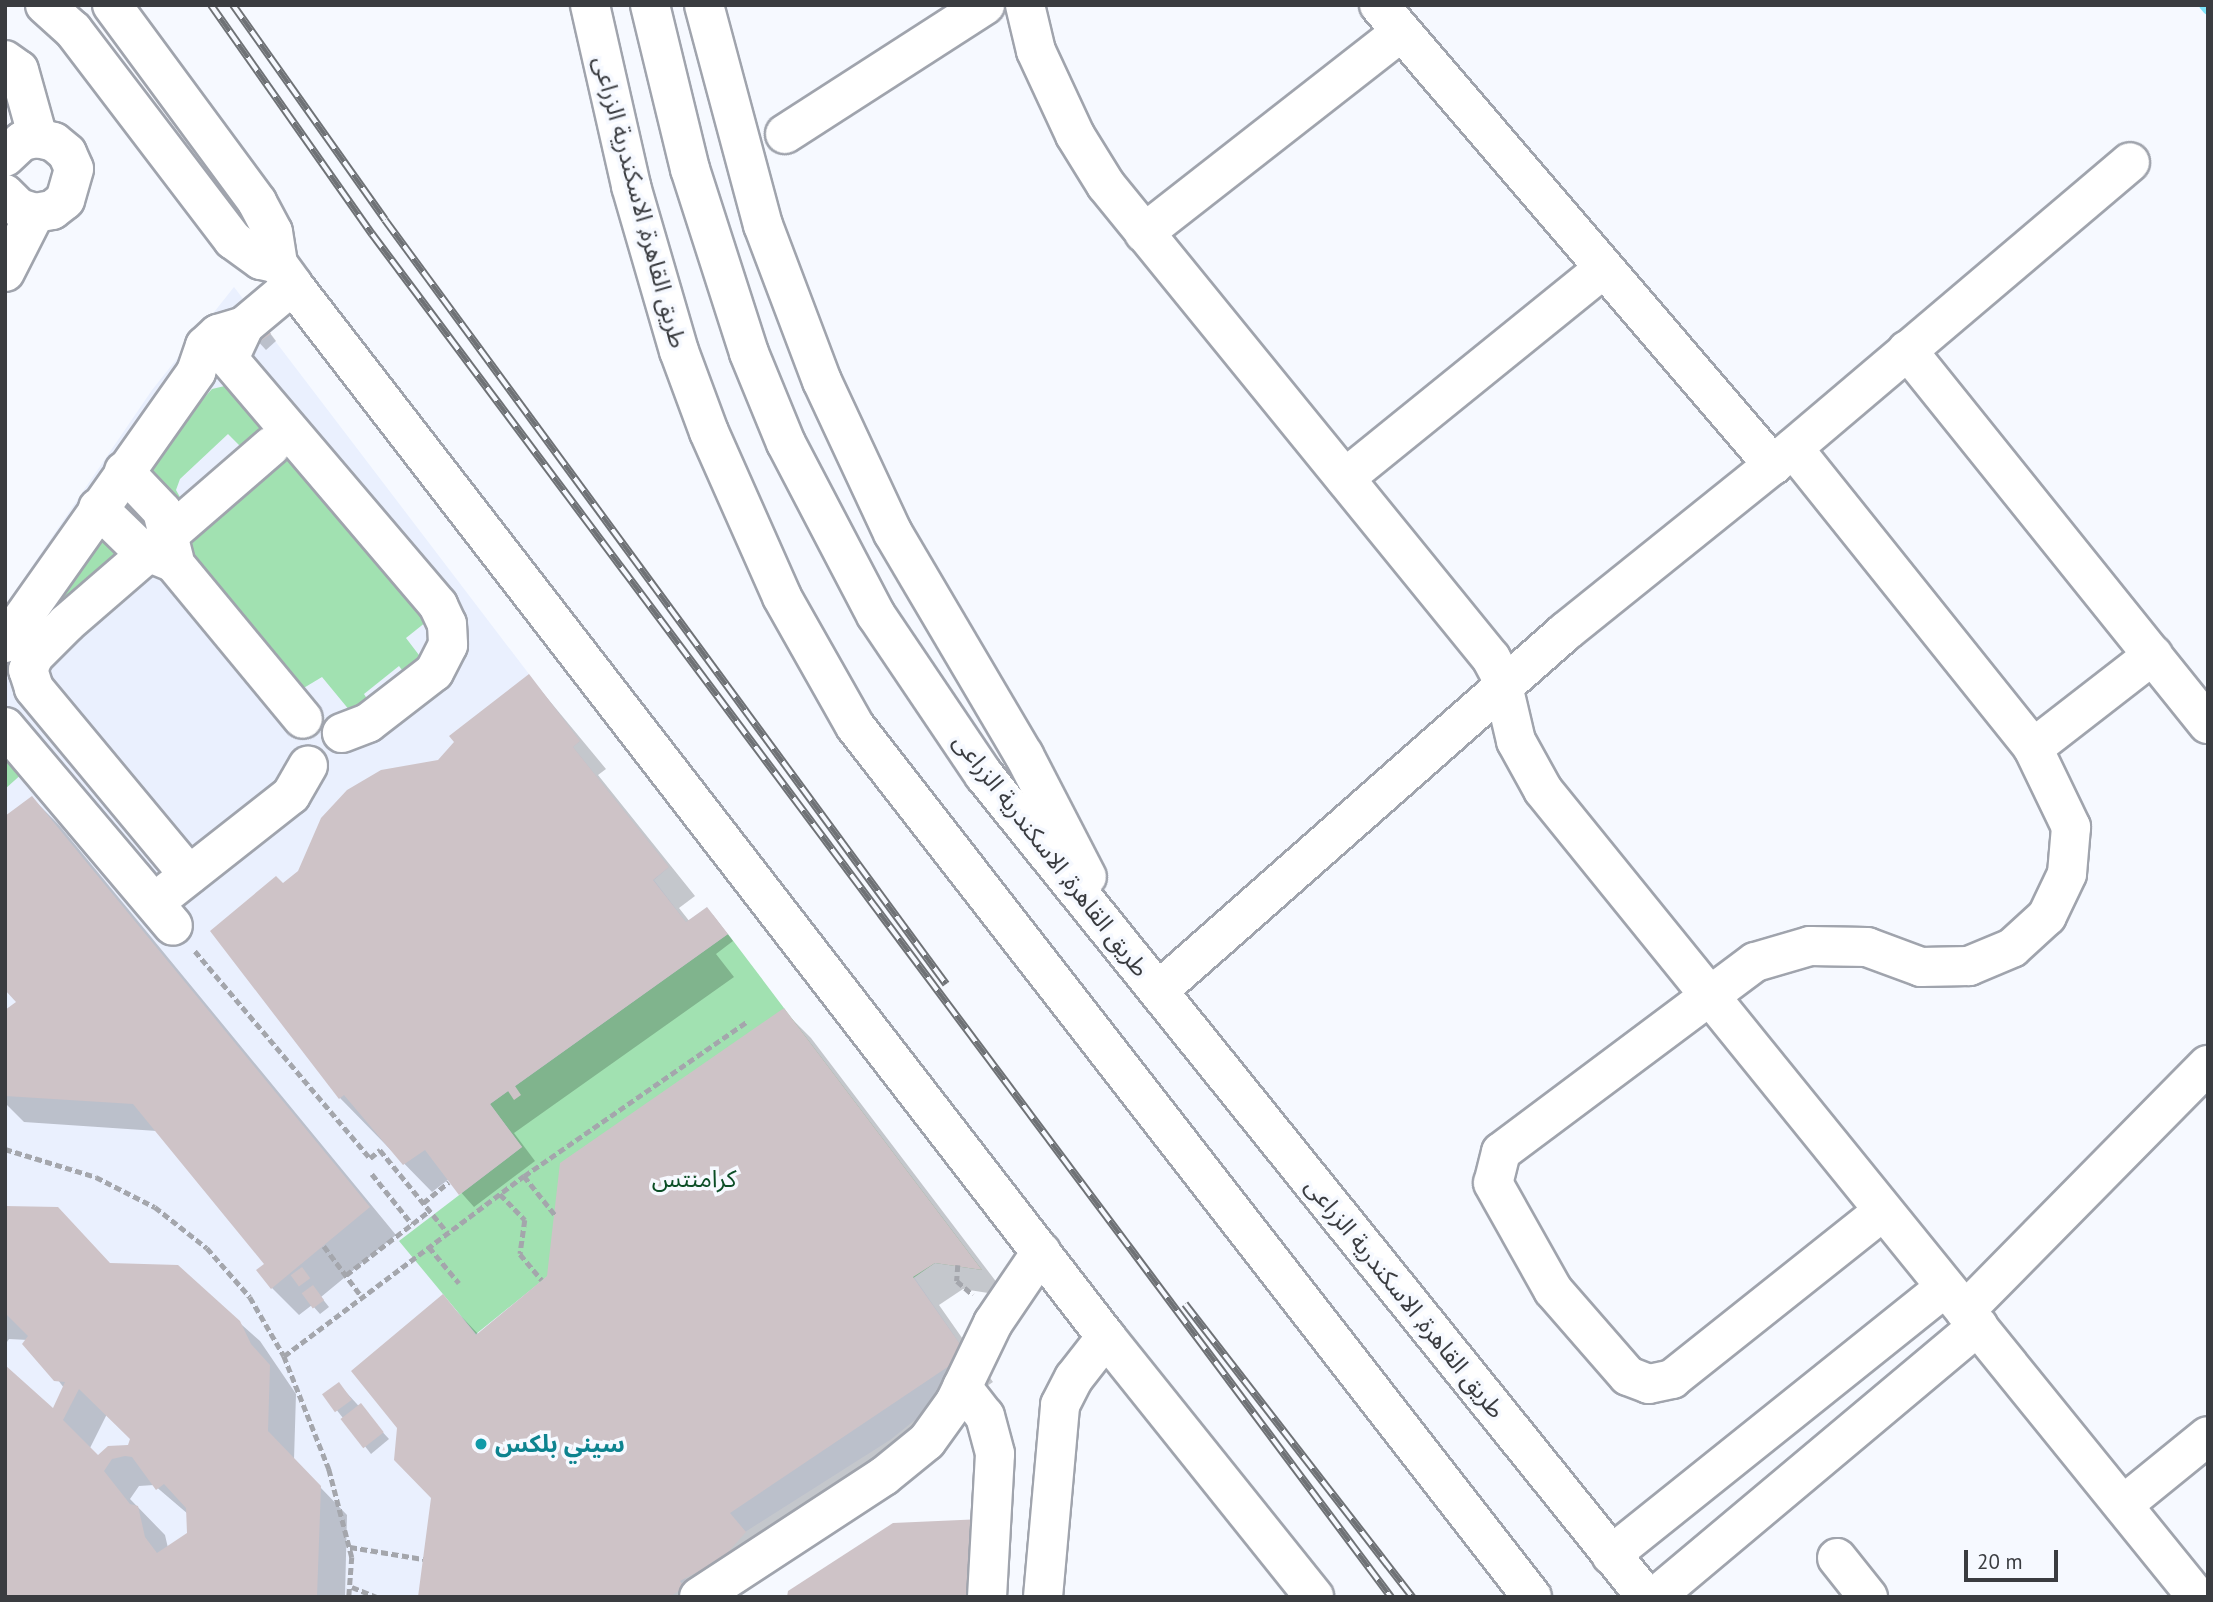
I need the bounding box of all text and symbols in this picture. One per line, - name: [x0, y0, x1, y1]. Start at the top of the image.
- street label: طريق القاهرة, الاسكندرية الزراعى: [587, 52, 693, 352]
- street label: طريق القاهرة, الاسكندرية الزراعى: [946, 727, 1156, 983]
- park label: كرامنتس: [652, 1165, 736, 1193]
- street label: طريق القاهرة, الاسكندرية الزراعى: [1299, 1171, 1511, 1425]
- place label: سيني بلكس: [495, 1430, 625, 1458]
- marker: سيني بلكس: [473, 1436, 489, 1452]
- scale bar: [1968, 1536, 2062, 1580]
- text: 20 m: [1977, 1548, 2023, 1575]

